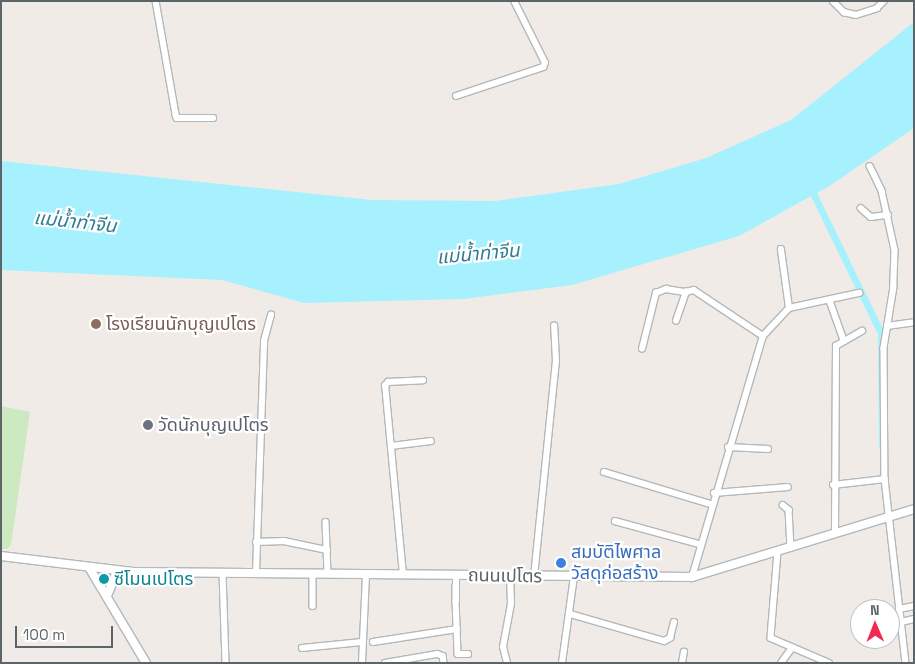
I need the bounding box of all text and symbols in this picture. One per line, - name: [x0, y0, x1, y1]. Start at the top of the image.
- water label: แม่น้ำท่าจีน: [33, 206, 117, 238]
- water label: แม่น้ำท่าจีน: [436, 239, 520, 269]
- place label: โรงเรียนนักบุญเปโตร: [106, 313, 256, 335]
- marker: โรงเรียนนักบุญเปโตร: [90, 318, 102, 330]
- place label: วัดนักบุญเปโตร: [158, 414, 269, 436]
- marker: วัดนักบุญเปโตร: [142, 419, 154, 431]
- place label: สมบัติไพศาล วัสดุก่อสร้าง: [571, 542, 661, 584]
- marker: สมบัติไพศาล วัสดุก่อสร้าง: [555, 557, 567, 569]
- street label: ถนนเปโตร: [468, 565, 542, 587]
- place label: ซีโมนเปโตร: [114, 568, 193, 590]
- marker: ซีโมนเปโตร: [98, 573, 110, 585]
- north arrow: [850, 599, 900, 649]
- text: N: [870, 601, 880, 619]
- scale bar: [18, 616, 115, 648]
- text: 100 m: [23, 625, 65, 644]

